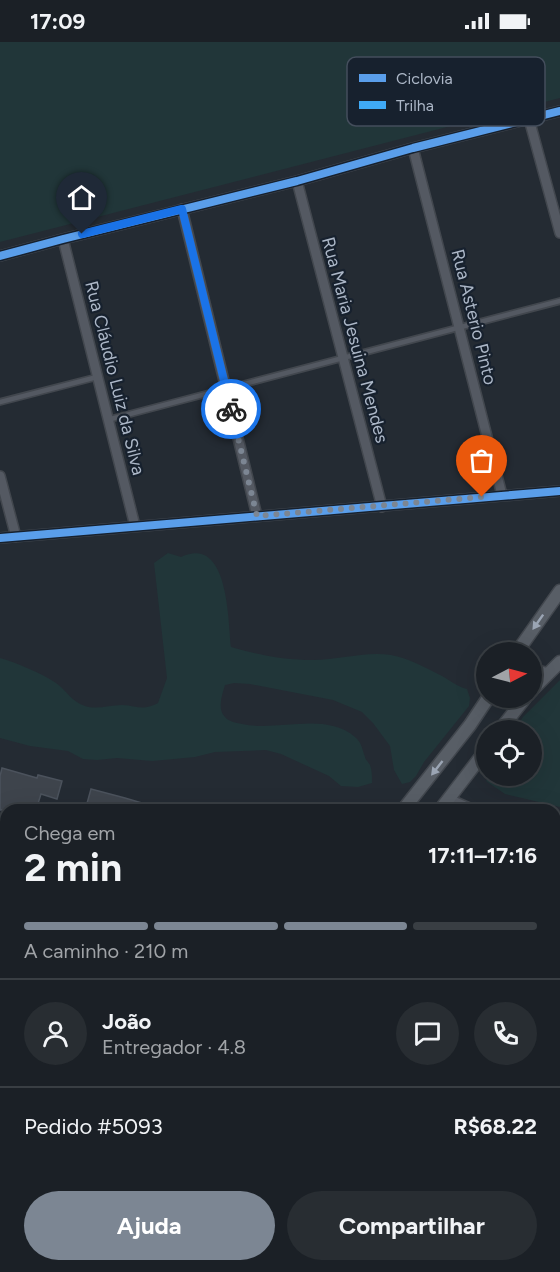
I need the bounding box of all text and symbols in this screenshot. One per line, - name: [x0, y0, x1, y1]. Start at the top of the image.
- text: 17:09: [30, 8, 85, 35]
- legend: [347, 57, 545, 126]
- text: Ciclovia: [396, 69, 453, 88]
- text: Trilha: [396, 96, 434, 115]
- pin: [56, 172, 107, 234]
- icon: home: [65, 181, 98, 214]
- street label: Rua Maria Jesuina Mendes: [317, 235, 393, 445]
- street label: Rua Asterio Pinto: [447, 247, 501, 387]
- street label: Rua Cláudio Luiz da Silva: [80, 279, 150, 477]
- courier: [201, 379, 261, 439]
- icon: bike: [215, 393, 248, 426]
- pin: [456, 435, 507, 497]
- icon: bag: [465, 444, 498, 477]
- one-way arrow: [532, 613, 544, 629]
- north arrow: [476, 642, 542, 708]
- map controls: [476, 642, 542, 786]
- button: locate: [476, 720, 542, 786]
- one-way arrow: [432, 760, 444, 775]
- text: Chega em: [24, 821, 115, 845]
- text: 17:11–17:16: [428, 842, 537, 869]
- text: 2 min: [24, 844, 122, 891]
- text: A caminho · 210 m: [24, 939, 188, 963]
- button: person: [24, 1002, 87, 1065]
- button: chat: [396, 1002, 459, 1065]
- button: phone: [474, 1002, 537, 1065]
- text: João: [102, 1008, 151, 1035]
- text: Entregador · 4.8: [102, 1035, 246, 1059]
- text: Pedido #5093: [24, 1113, 163, 1140]
- text: R$68.22: [453, 1113, 537, 1140]
- button: Ajuda: [24, 1191, 275, 1260]
- button: Compartilhar: [287, 1191, 537, 1260]

